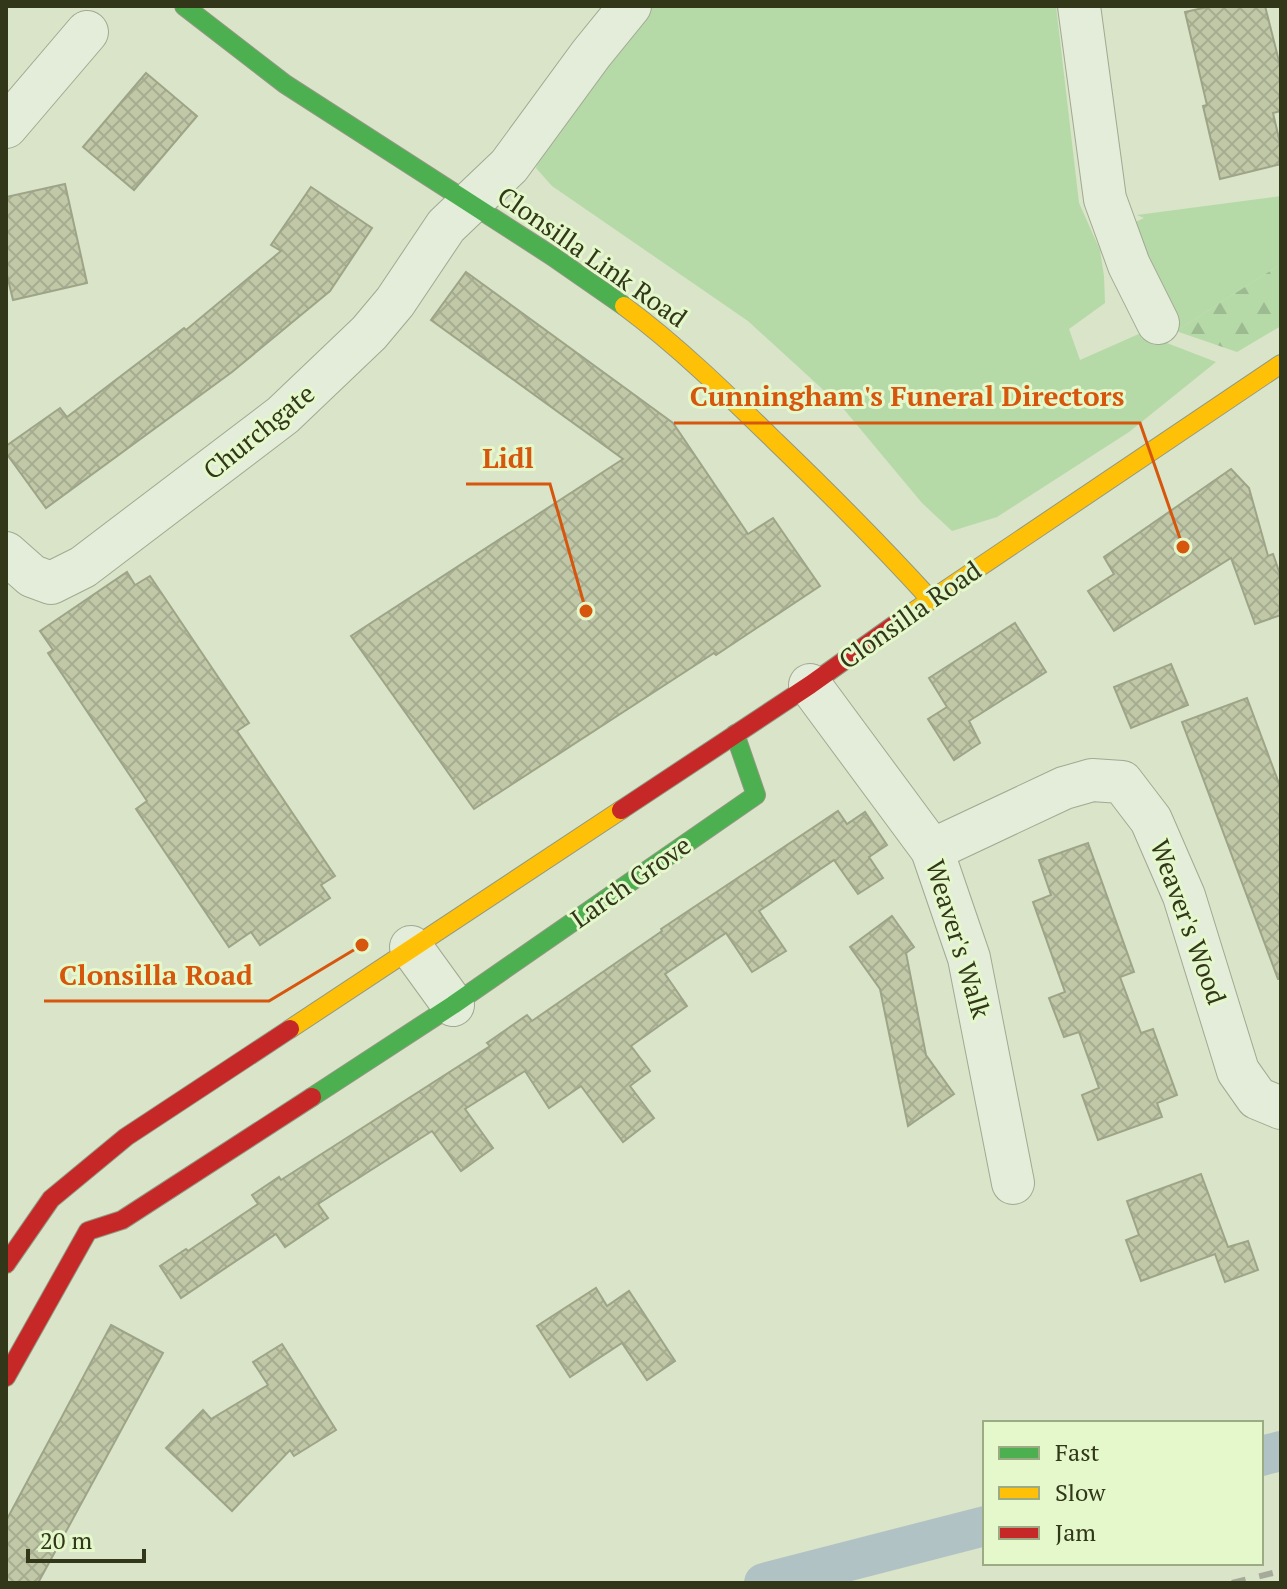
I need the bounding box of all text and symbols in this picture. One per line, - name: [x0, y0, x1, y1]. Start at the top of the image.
- street label: Clonsilla Link Road: [491, 178, 694, 334]
- callout: Cunningham's Funeral Directors: [674, 371, 1140, 423]
- street label: Churchgate: [196, 376, 321, 487]
- text: Cunningham's Funeral Directors: [690, 377, 1124, 414]
- callout: Lidl: [466, 432, 550, 484]
- text: Lidl: [482, 439, 534, 476]
- street label: Clonsilla Road: [831, 552, 987, 676]
- street label: Larch Grove: [564, 827, 697, 935]
- street label: Weaver's Wood: [1143, 835, 1234, 1009]
- street label: Weaver's Walk: [919, 855, 999, 1023]
- callout: Clonsilla Road: [44, 949, 269, 1001]
- text: Clonsilla Road: [59, 956, 253, 993]
- legend: [983, 1421, 1263, 1565]
- text: Fast: [1055, 1436, 1100, 1468]
- text: Slow: [1055, 1476, 1106, 1508]
- scale bar: [28, 1513, 144, 1563]
- text: Jam: [1055, 1516, 1096, 1548]
- text: 20 m: [40, 1524, 92, 1556]

